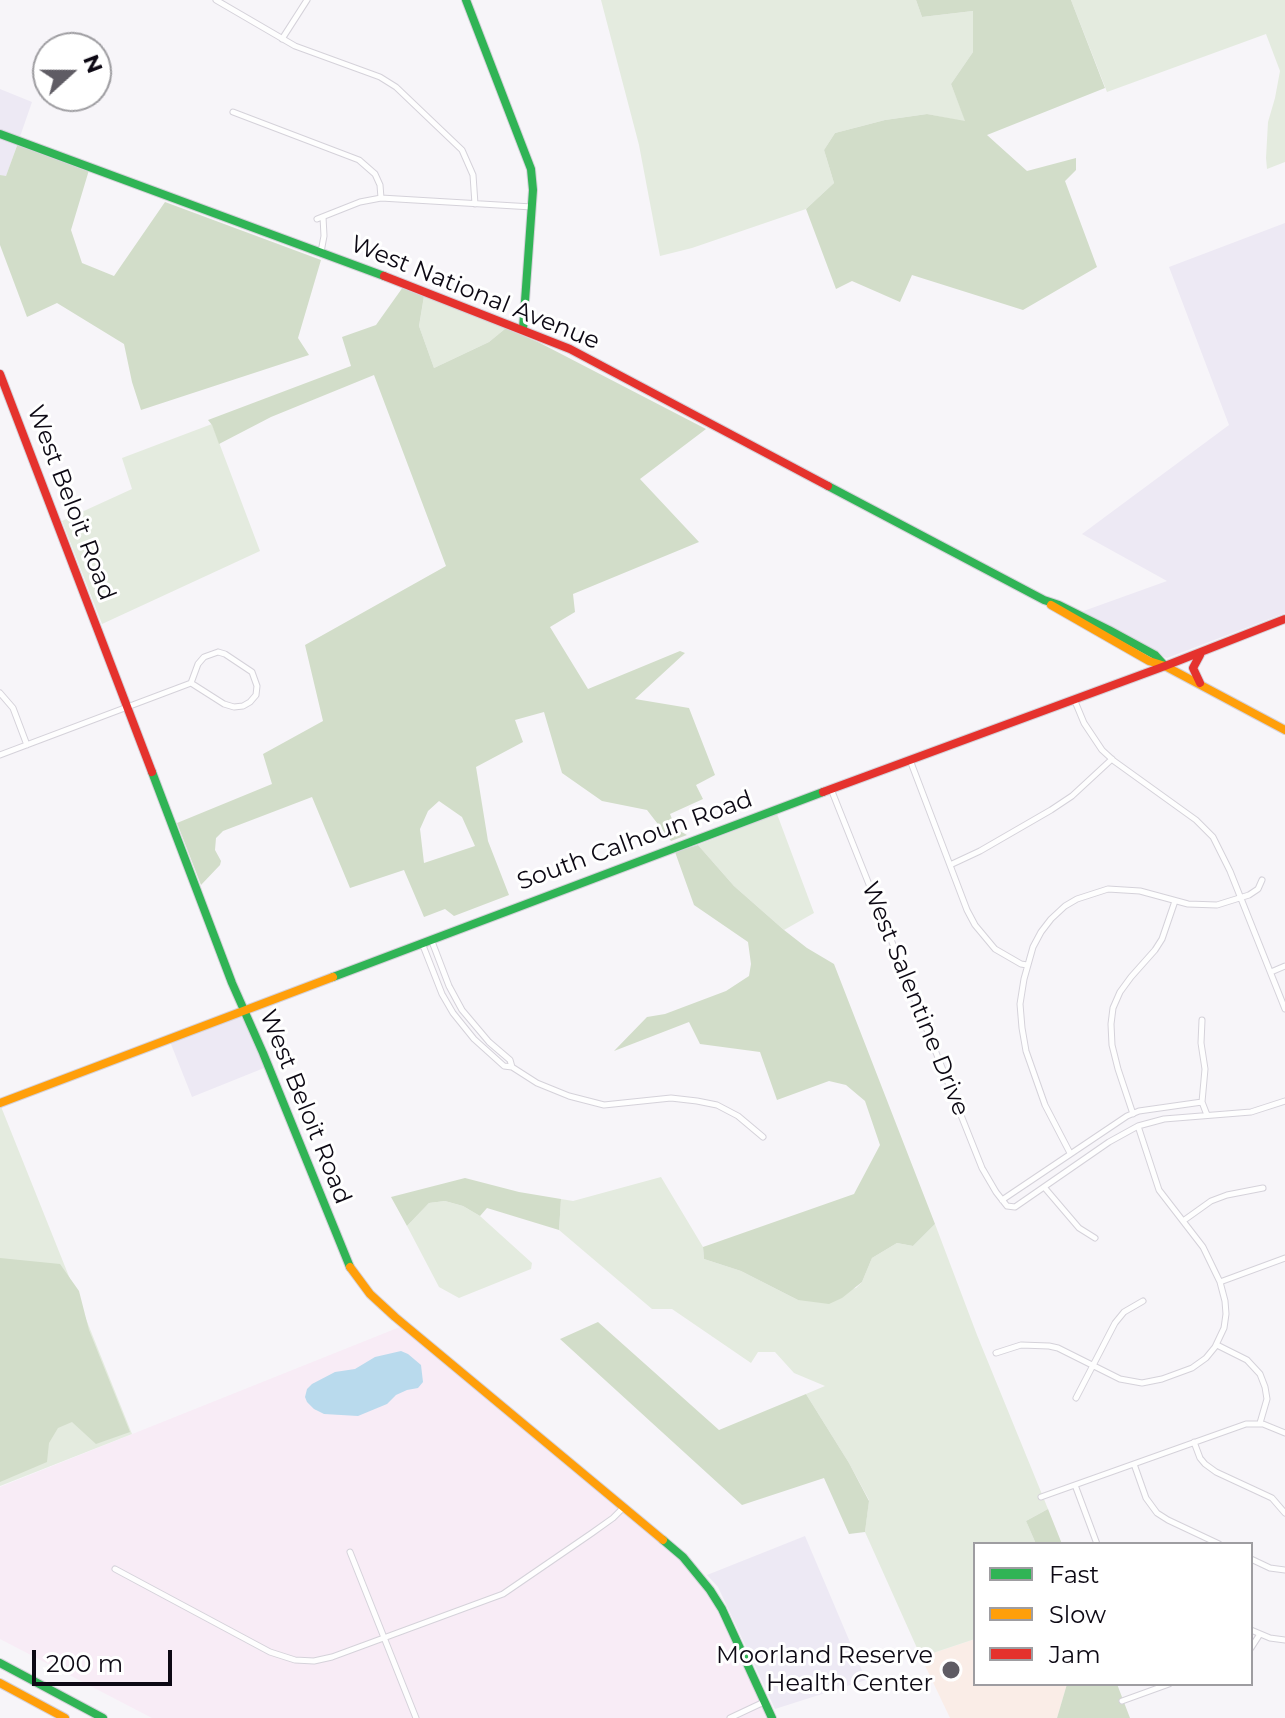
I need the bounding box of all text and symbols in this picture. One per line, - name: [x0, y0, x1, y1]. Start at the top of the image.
- north arrow: [32, 32, 112, 112]
- text: N: [77, 51, 109, 77]
- street label: West National Avenue: [346, 230, 604, 356]
- street label: West Beloit Road: [21, 401, 121, 605]
- street label: South Calhoun Road: [513, 785, 757, 897]
- street label: West Salentine Drive: [855, 878, 975, 1120]
- street label: West Beloit Road: [253, 1006, 357, 1208]
- legend: [973, 1542, 1253, 1686]
- text: Fast: [1049, 1560, 1099, 1589]
- text: Slow: [1049, 1600, 1106, 1629]
- scale bar: [36, 1634, 176, 1684]
- text: Jam: [1049, 1640, 1101, 1669]
- place label: Moorland Reserve Health Center: [716, 1642, 933, 1698]
- text: 200 m: [46, 1649, 123, 1678]
- marker: Moorland Reserve Health Center: [940, 1659, 962, 1681]

